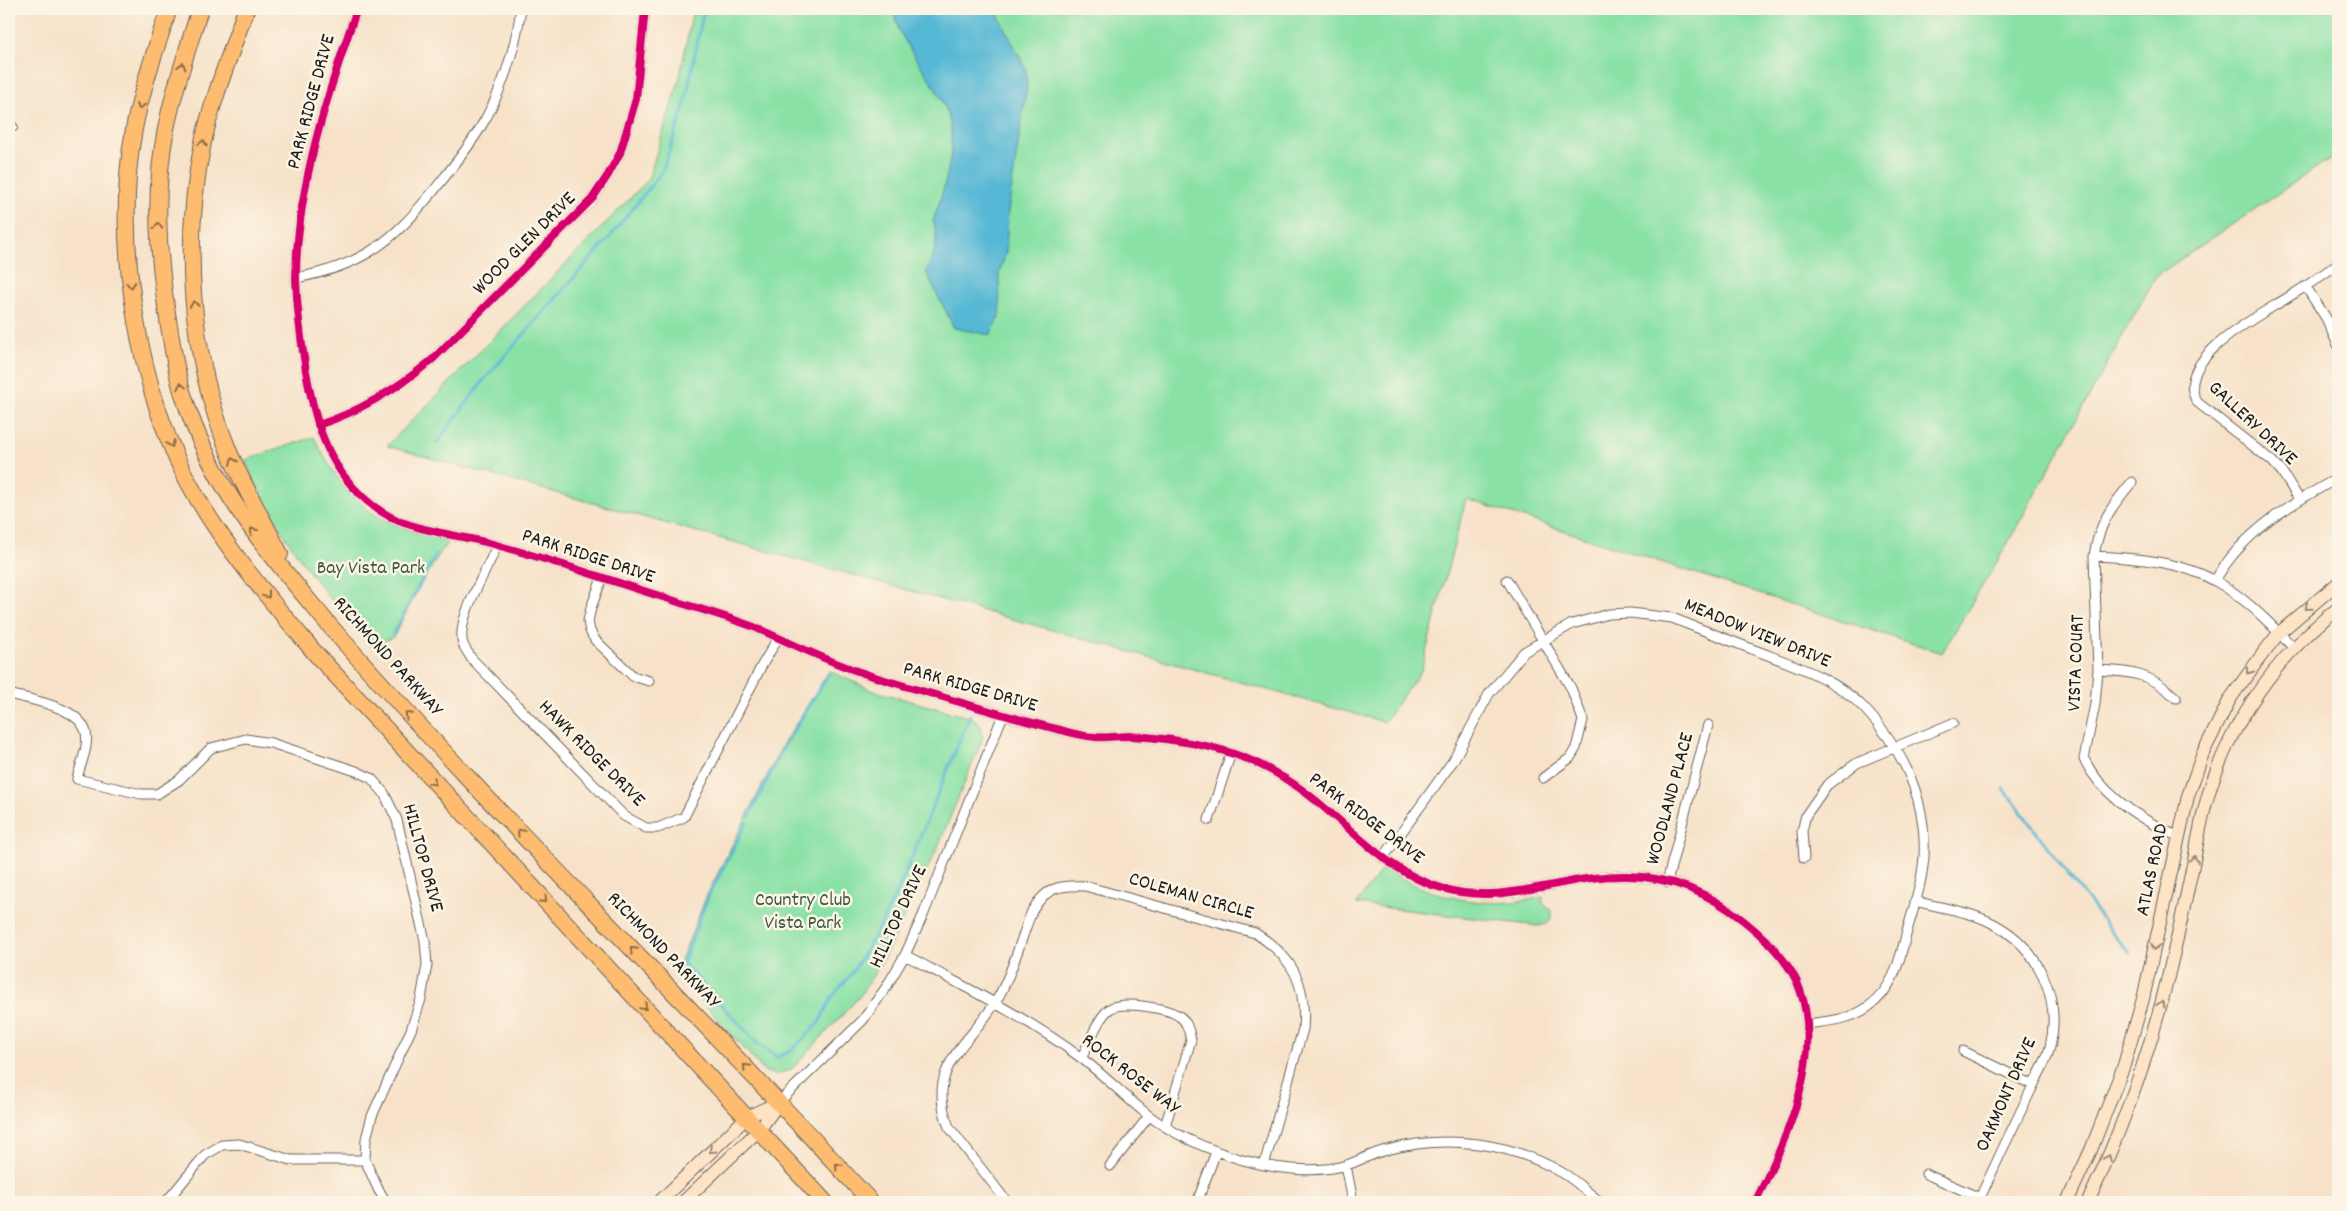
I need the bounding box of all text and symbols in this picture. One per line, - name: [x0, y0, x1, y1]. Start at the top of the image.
- street label: PARK RIDGE DRIVE: [281, 31, 343, 173]
- one-way arrow: [177, 62, 187, 71]
- one-way arrow: [135, 101, 146, 110]
- one-way arrow: [198, 138, 208, 147]
- street label: WOOD GLEN DRIVE: [467, 186, 583, 302]
- one-way arrow: [153, 222, 163, 230]
- one-way arrow: [125, 281, 136, 289]
- one-way arrow: [189, 300, 200, 308]
- street label: GALLERY DRIVE: [2201, 375, 2303, 473]
- one-way arrow: [176, 382, 187, 391]
- one-way arrow: [164, 439, 175, 448]
- one-way arrow: [229, 457, 240, 466]
- street label: PARK RIDGE DRIVE: [518, 522, 658, 592]
- one-way arrow: [250, 528, 258, 537]
- park label: Bay Vista Park: [317, 555, 425, 583]
- one-way arrow: [261, 589, 269, 598]
- street label: RICHMOND PARKWAY: [325, 591, 449, 724]
- street label: MEADOW VIEW DRIVE: [1680, 592, 1834, 676]
- one-way arrow: [2305, 602, 2314, 611]
- street label: VISTA COURT: [2061, 614, 2093, 712]
- street label: PARK RIDGE DRIVE: [900, 655, 1040, 721]
- one-way arrow: [2246, 665, 2255, 675]
- street label: HAWK RIDGE DRIVE: [531, 694, 651, 814]
- one-way arrow: [405, 711, 414, 720]
- street label: WOODLAND PLACE: [1640, 730, 1702, 868]
- street label: PARK RIDGE DRIVE: [1302, 766, 1430, 872]
- one-way arrow: [427, 776, 436, 785]
- street label: HILLTOP DRIVE: [394, 801, 450, 915]
- street label: ATLAS ROAD: [2130, 821, 2176, 919]
- one-way arrow: [517, 829, 526, 838]
- one-way arrow: [2188, 855, 2199, 864]
- street label: HILLTOP DRIVE: [863, 861, 935, 973]
- street label: COLEMAN CIRCLE: [1125, 866, 1257, 928]
- street label: RICHMOND PARKWAY: [600, 886, 727, 1016]
- park label: Country Club Vista Park: [755, 887, 851, 938]
- one-way arrow: [538, 895, 547, 904]
- one-way arrow: [2150, 942, 2161, 951]
- one-way arrow: [630, 947, 639, 956]
- one-way arrow: [2155, 1000, 2166, 1009]
- one-way arrow: [638, 1001, 647, 1010]
- street label: ROCK ROSE WAY: [1075, 1028, 1186, 1123]
- street label: OAKMONT DRIVE: [1969, 1033, 2045, 1157]
- one-way arrow: [742, 1063, 751, 1072]
- one-way arrow: [708, 1144, 717, 1153]
- one-way arrow: [2102, 1154, 2112, 1163]
- one-way arrow: [835, 1163, 844, 1172]

